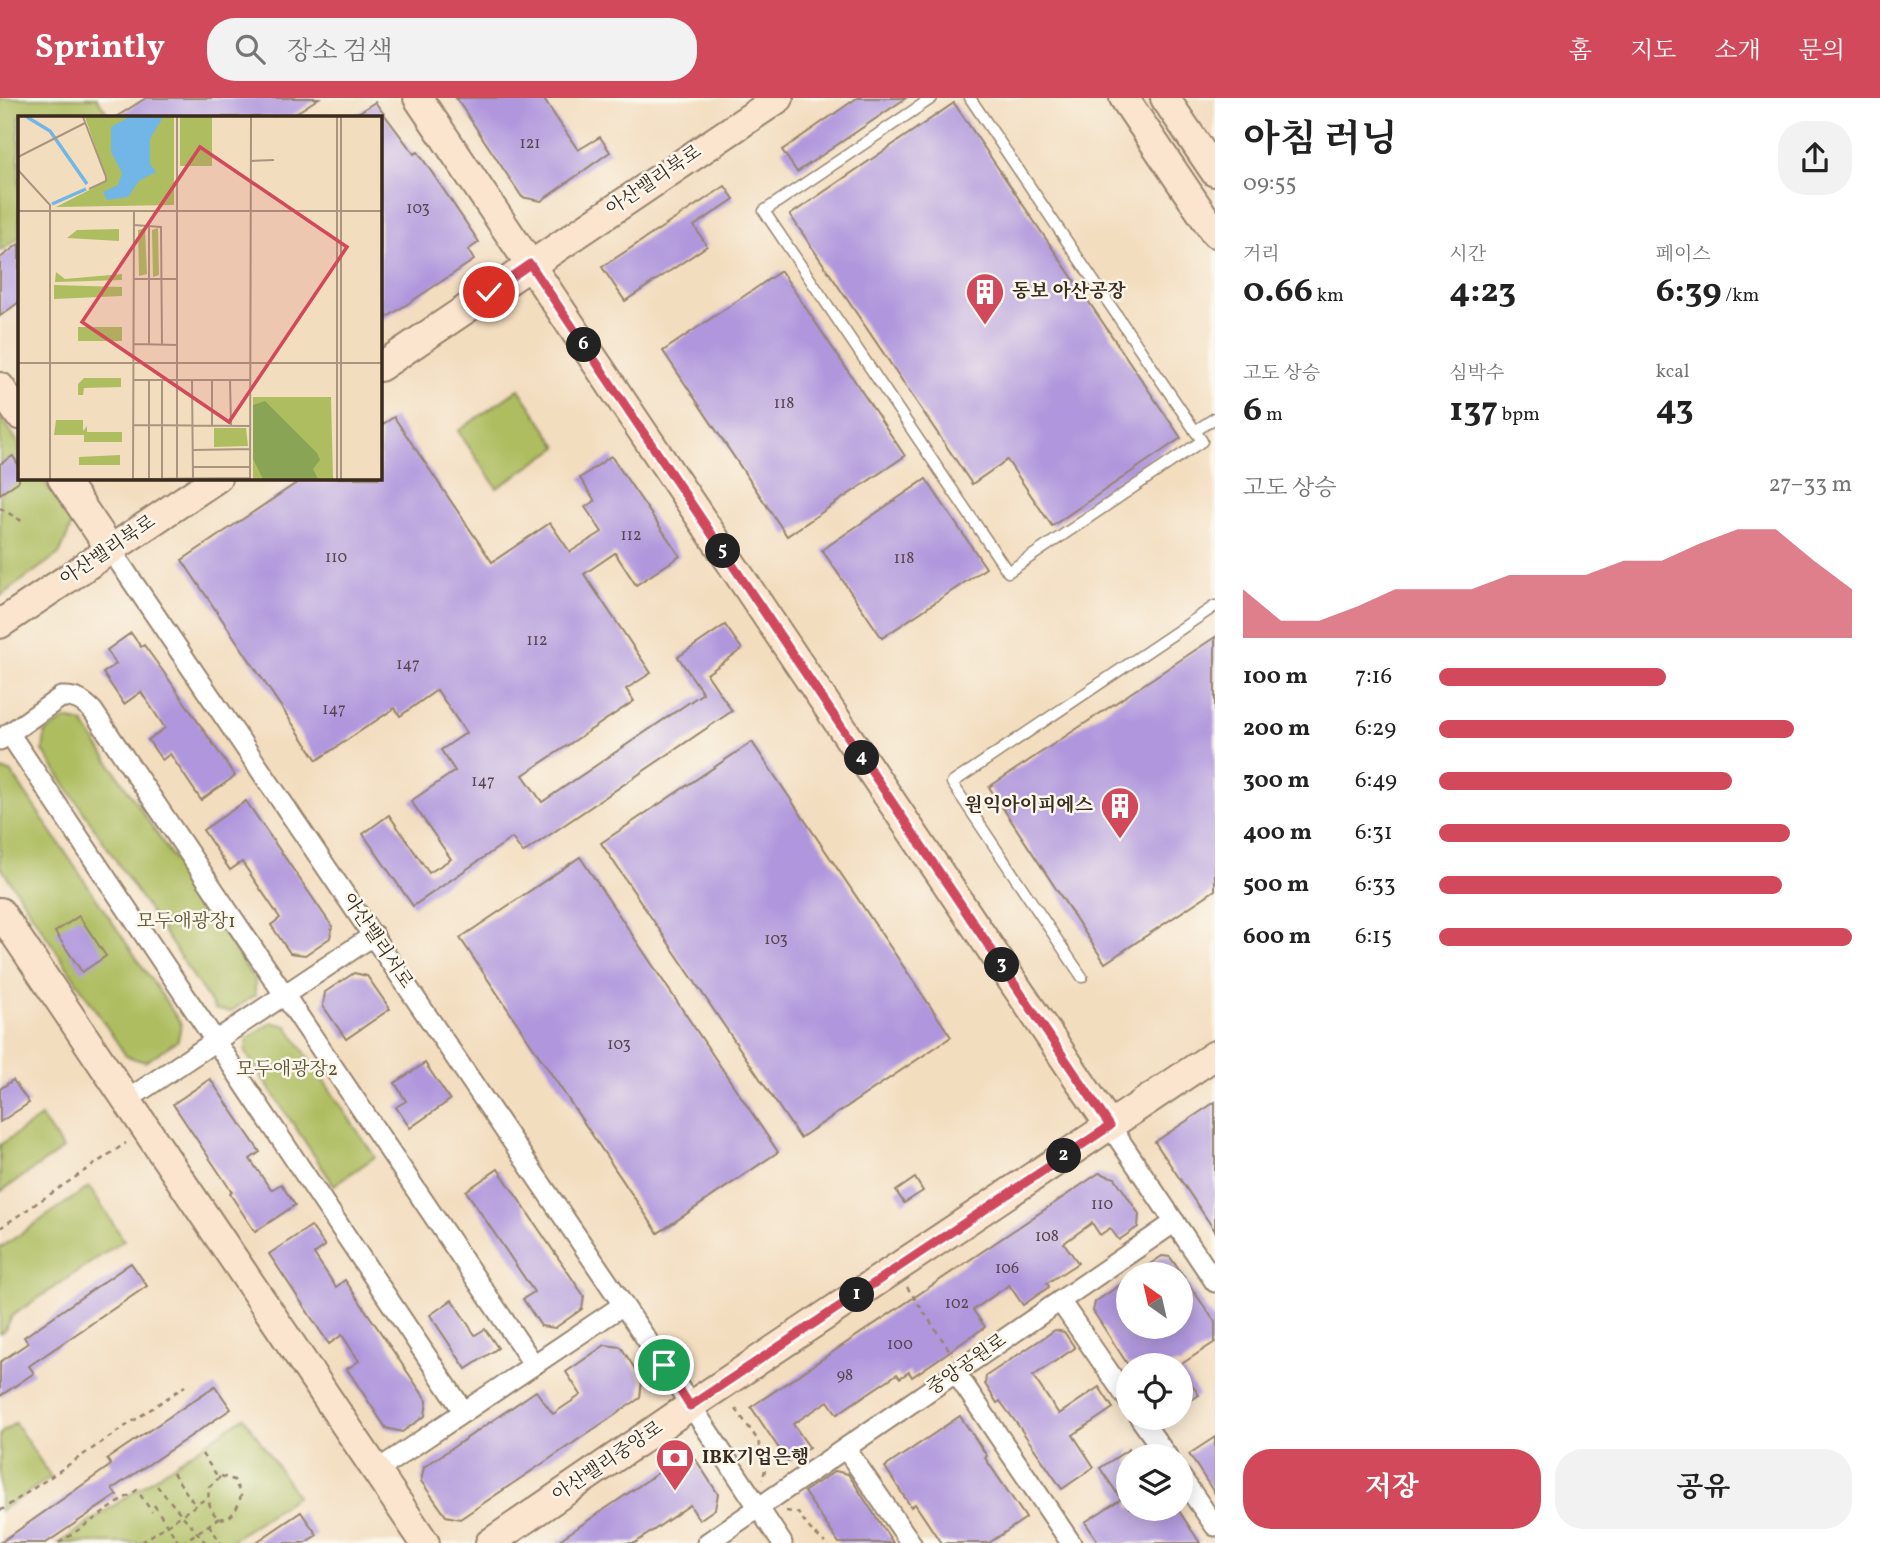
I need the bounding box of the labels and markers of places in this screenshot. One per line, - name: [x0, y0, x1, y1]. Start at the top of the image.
- pin: [459, 262, 519, 322]
- building icon: 동보 아산공장: [964, 271, 1006, 326]
- place label: 동보 아산공장: [1012, 279, 1127, 305]
- pin: 6: [566, 328, 602, 362]
- pin: 5: [706, 533, 740, 568]
- pin: 4: [844, 740, 880, 776]
- building icon: 원익아이피에스: [1099, 785, 1141, 840]
- place label: 원익아이피에스: [965, 793, 1094, 819]
- pin: 3: [984, 948, 1020, 982]
- pin: 2: [1046, 1138, 1082, 1174]
- pin: 1: [840, 1278, 874, 1312]
- pin: [634, 1335, 694, 1395]
- bank icon: IBK기업은행: [654, 1437, 696, 1492]
- place label: IBK기업은행: [702, 1445, 809, 1471]

